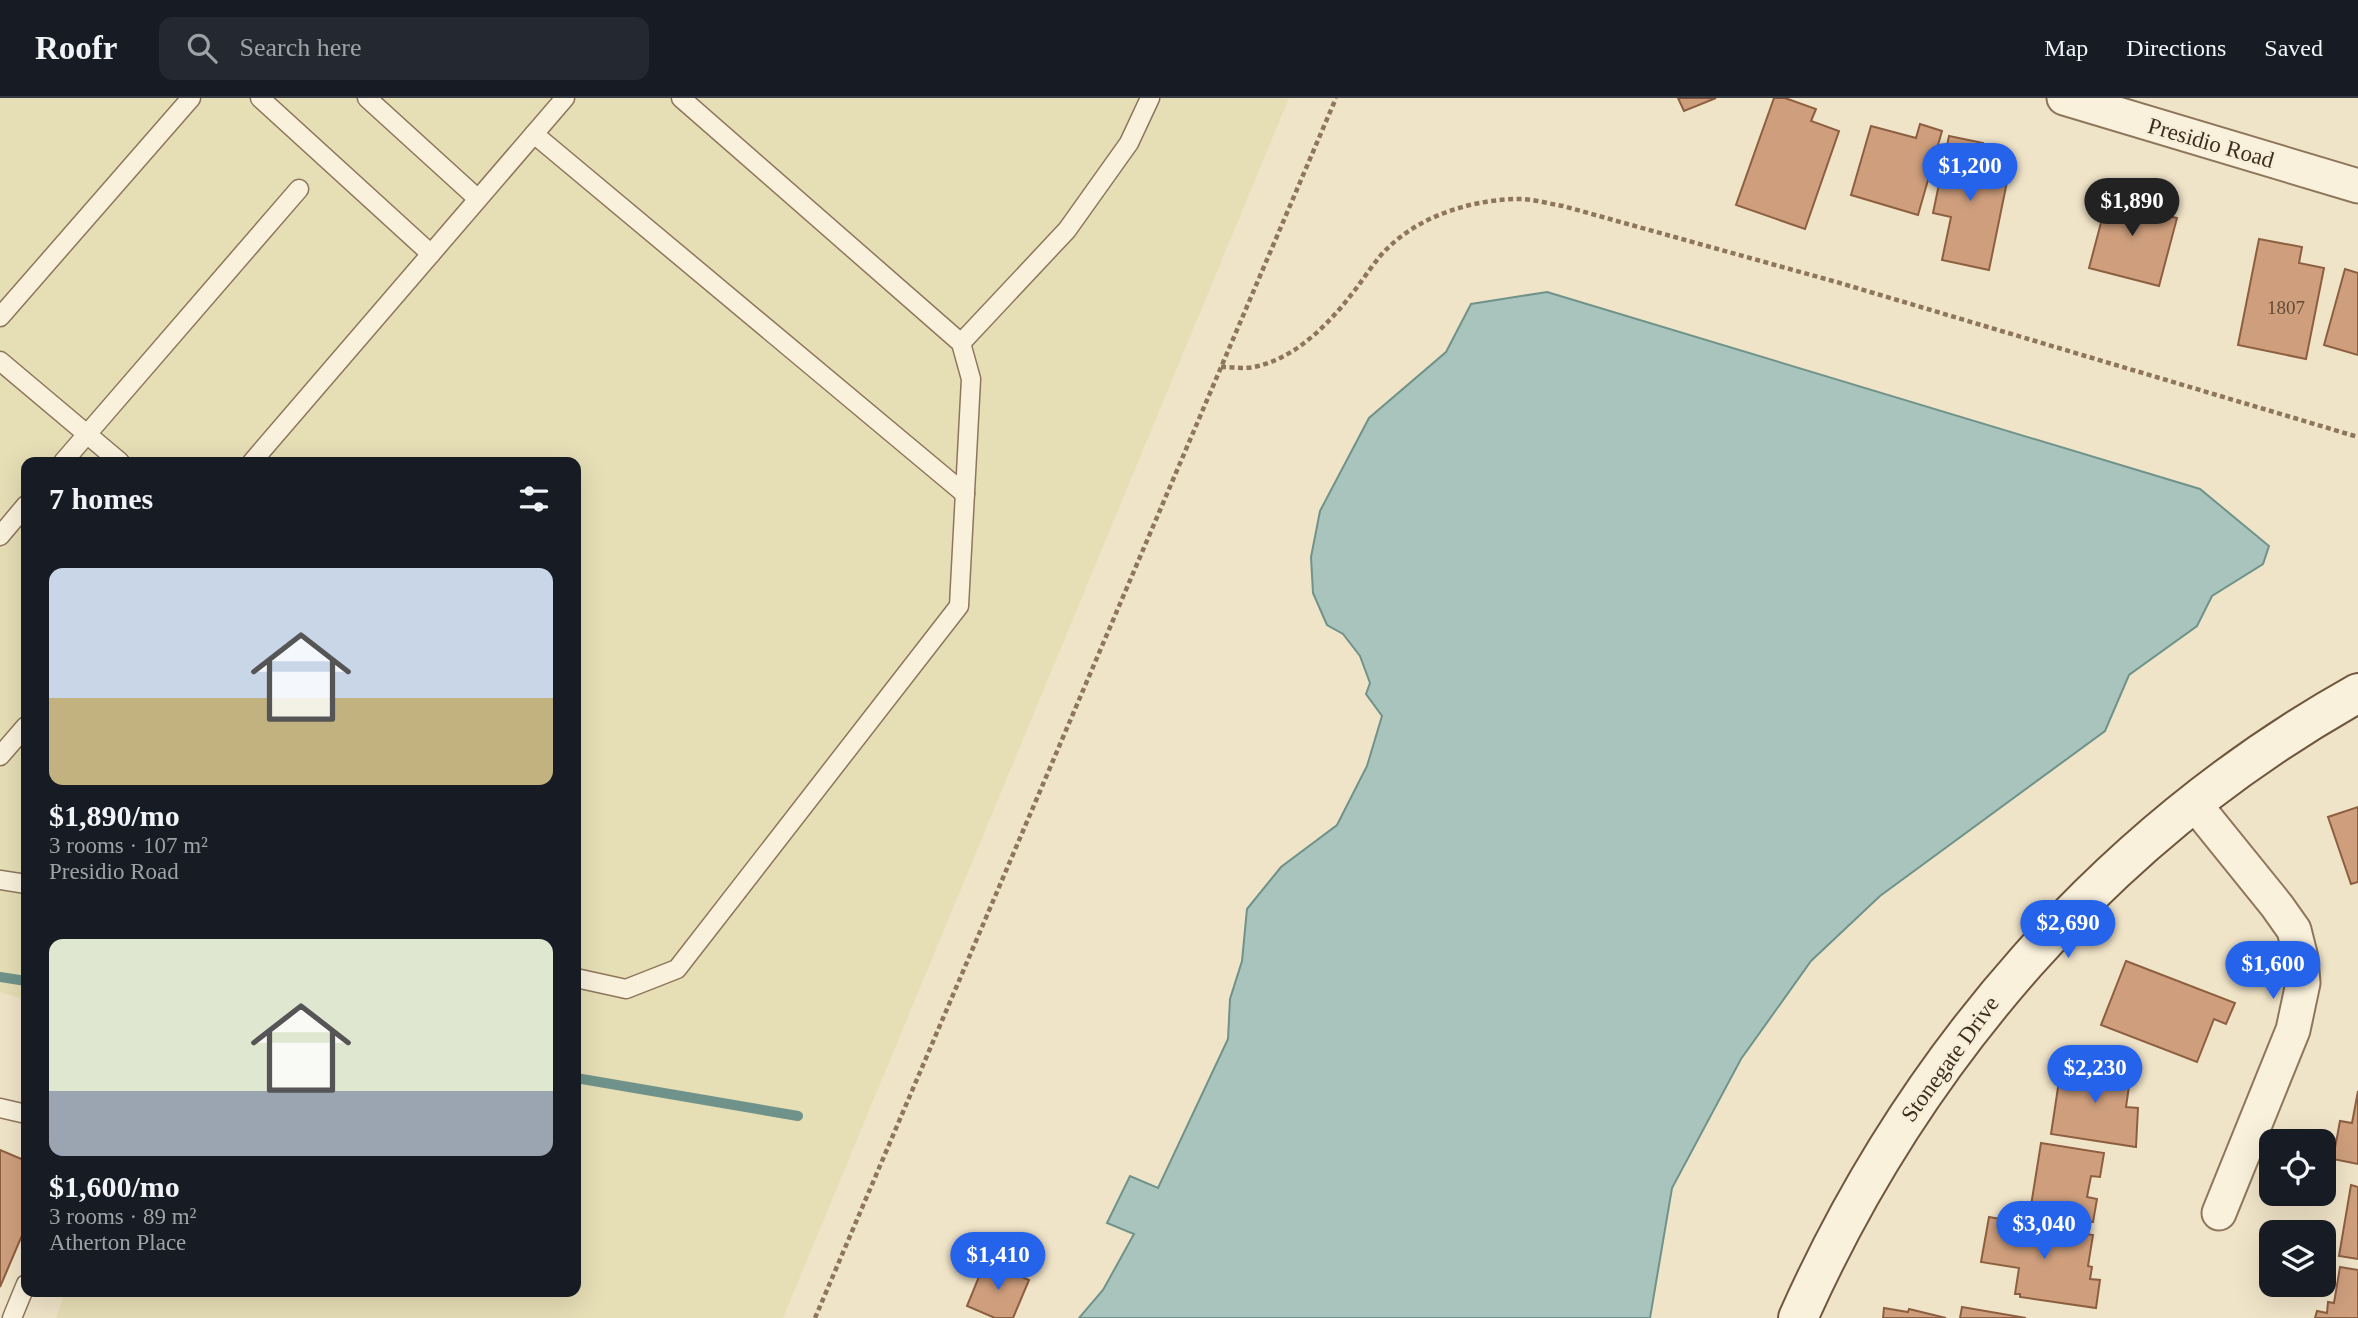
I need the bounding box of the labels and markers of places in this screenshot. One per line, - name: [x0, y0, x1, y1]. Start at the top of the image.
- pin: $1,200: [1913, 144, 2027, 203]
- pin: $1,890: [2075, 178, 2189, 238]
- pin: $2,690: [2011, 900, 2125, 960]
- pin: $1,600: [2216, 942, 2330, 1001]
- pin: $2,230: [2038, 1046, 2152, 1105]
- pin: $3,040: [1987, 1202, 2101, 1261]
- pin: $1,410: [941, 1232, 1055, 1292]

